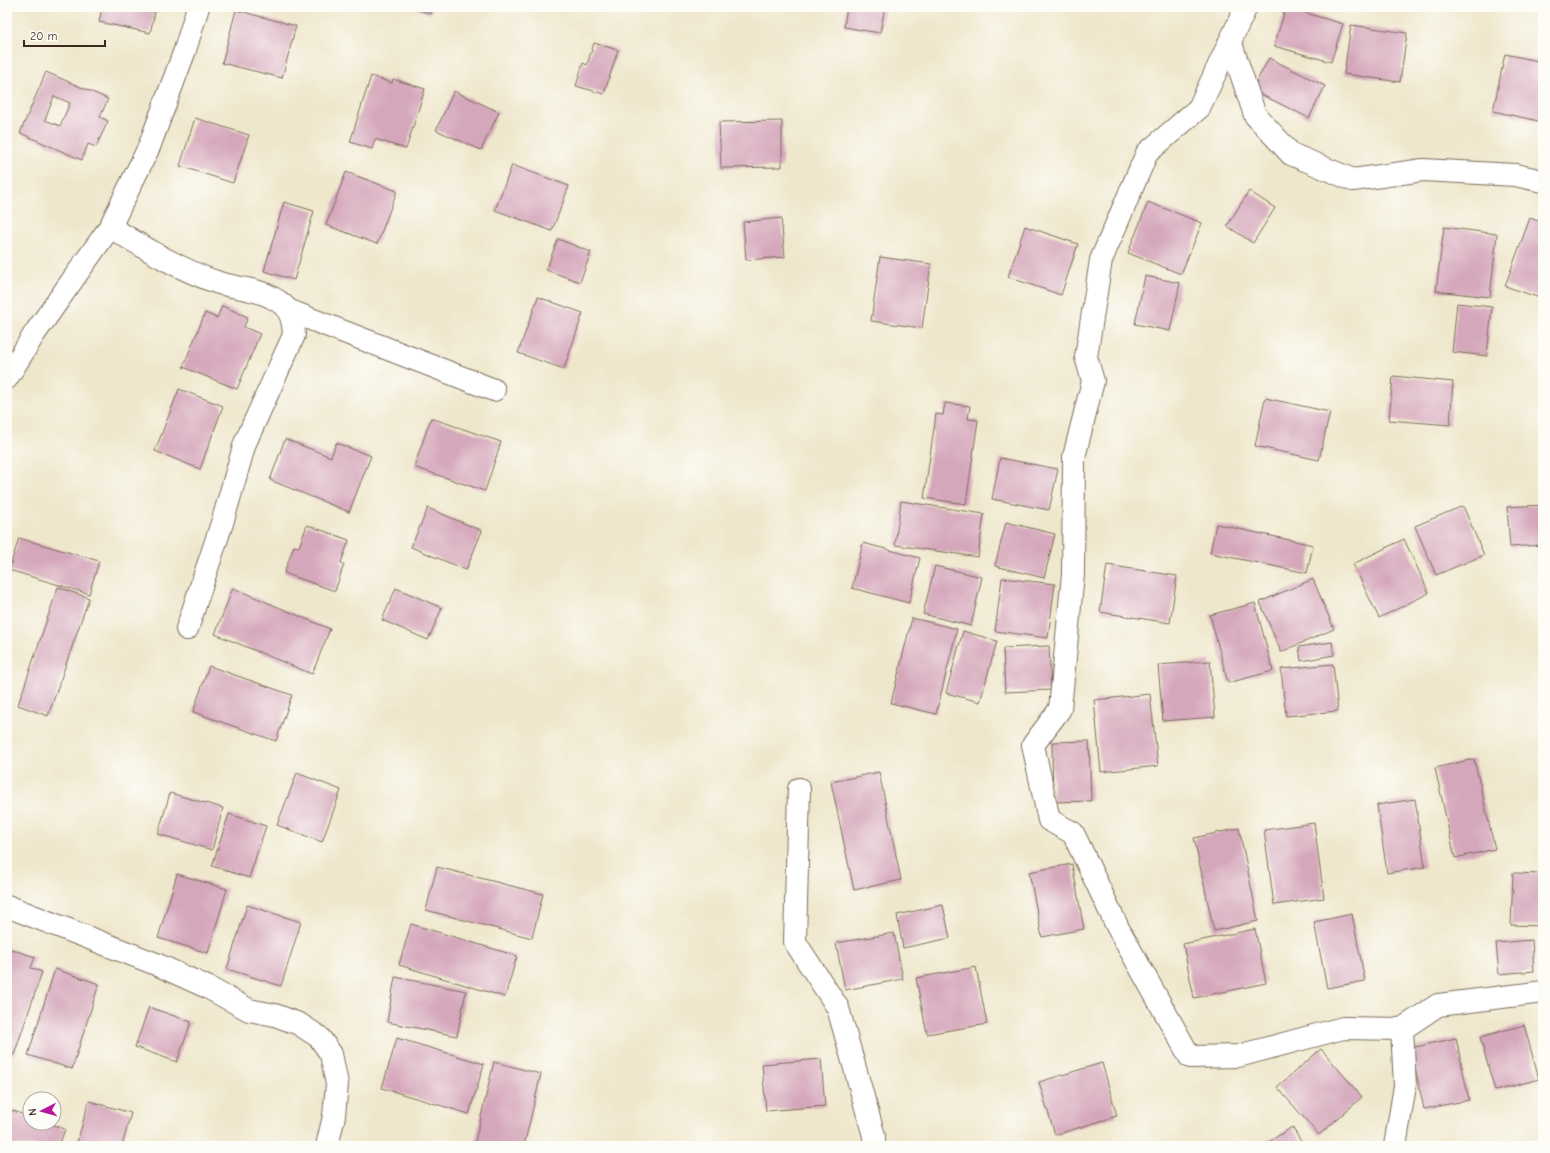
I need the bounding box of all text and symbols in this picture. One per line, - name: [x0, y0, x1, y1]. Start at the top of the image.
- scale bar: [24, 22, 105, 48]
- text: 20 m: [30, 29, 58, 43]
- north arrow: [22, 1091, 62, 1131]
- text: N: [26, 1108, 39, 1116]

